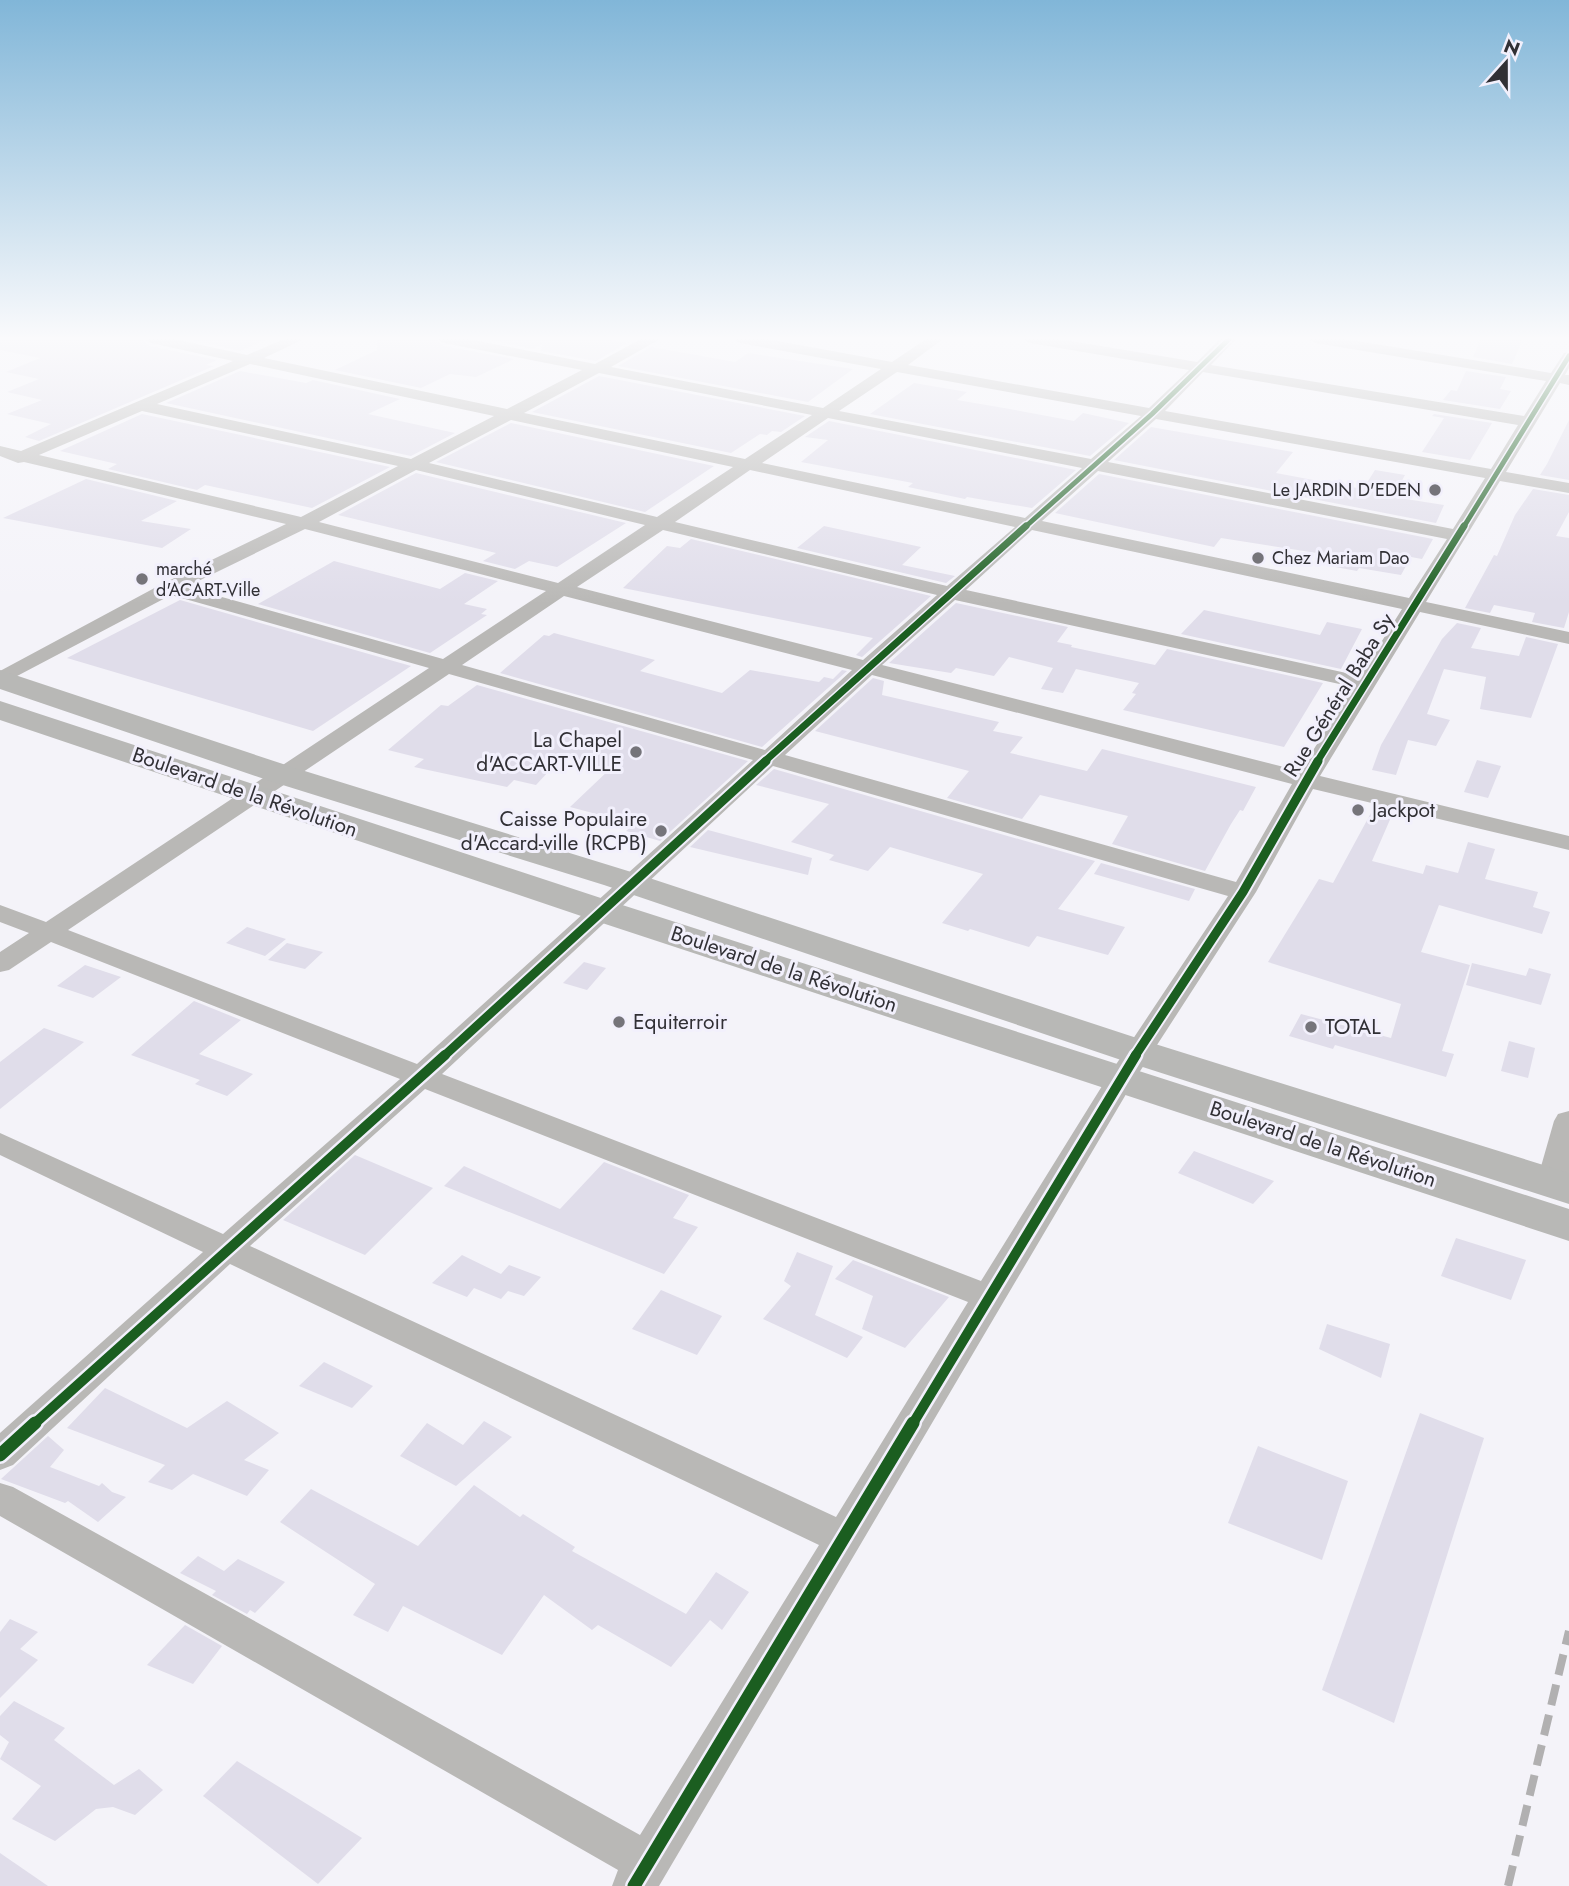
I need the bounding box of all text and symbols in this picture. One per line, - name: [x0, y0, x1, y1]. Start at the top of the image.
- north arrow: [1471, 28, 1541, 98]
- text: N: [1500, 32, 1524, 63]
- place label: Le JARDIN D'EDEN: [1273, 477, 1421, 503]
- marker: Le JARDIN D'EDEN: [1427, 482, 1443, 498]
- place label: Chez Mariam Dao: [1272, 545, 1410, 571]
- marker: Chez Mariam Dao: [1250, 550, 1266, 566]
- place label: marché d'ACART-Ville: [156, 556, 260, 603]
- marker: marché d'ACART-Ville: [134, 571, 150, 587]
- street label: Rue Général Baba Sy: [1276, 607, 1402, 783]
- place label: La Chapel d'ACCART-VILLE: [476, 725, 622, 779]
- street label: Boulevard de la Révolution: [128, 739, 362, 845]
- marker: La Chapel d'ACCART-VILLE: [628, 744, 644, 760]
- place label: Jackpot: [1369, 795, 1435, 825]
- marker: Jackpot: [1350, 802, 1366, 818]
- place label: Caisse Populaire d'Accard-ville (RCPB): [461, 804, 647, 858]
- marker: Caisse Populaire d'Accard-ville (RCPB): [653, 823, 669, 839]
- street label: Boulevard de la Révolution: [667, 918, 901, 1020]
- place label: Equiterroir: [633, 1007, 728, 1037]
- place label: TOTAL: [1325, 1012, 1381, 1042]
- marker: Equiterroir: [611, 1014, 627, 1030]
- marker: TOTAL: [1303, 1019, 1319, 1035]
- street label: Boulevard de la Révolution: [1206, 1093, 1440, 1195]

